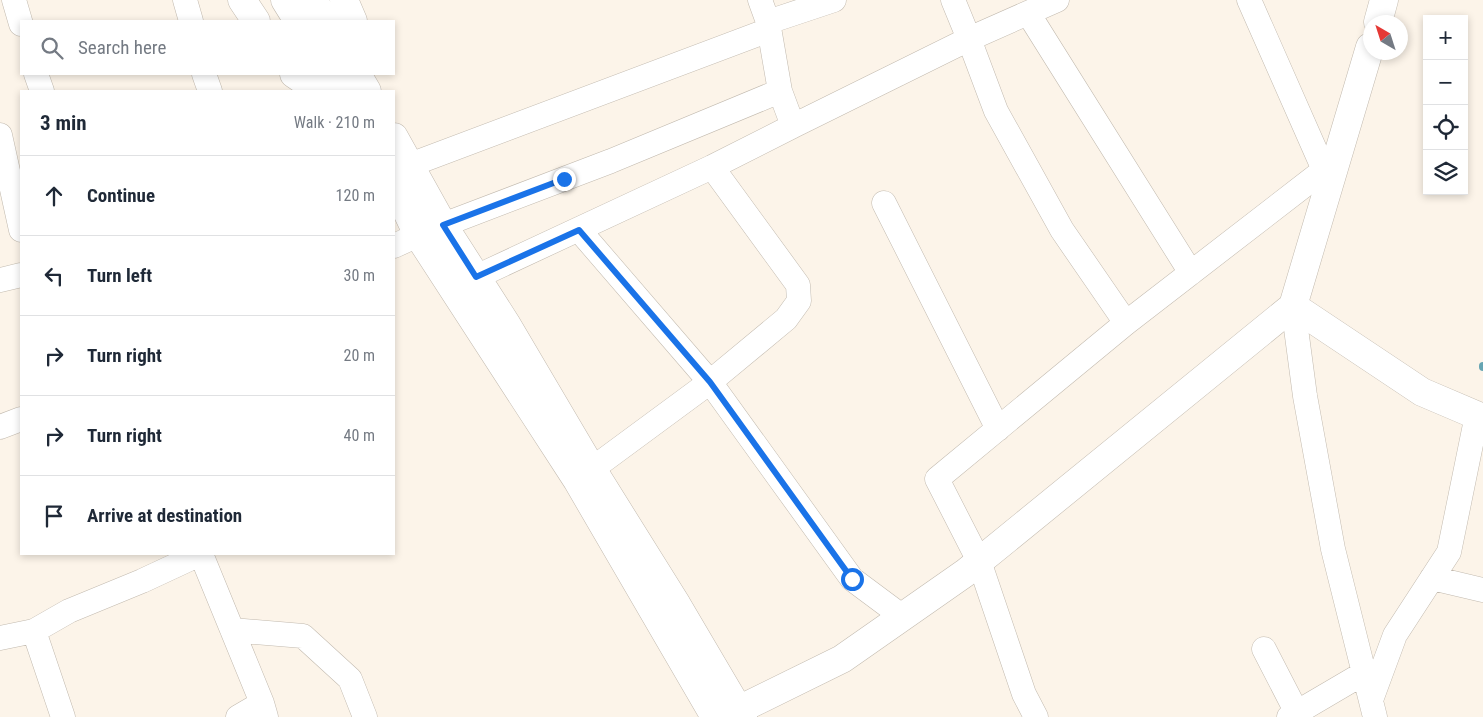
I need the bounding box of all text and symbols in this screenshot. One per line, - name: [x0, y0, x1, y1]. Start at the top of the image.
- north arrow: [1363, 15, 1408, 60]
- map controls: [1423, 15, 1468, 195]
- button: +: [1423, 15, 1468, 60]
- search box: [20, 20, 395, 75]
- icon: search: [38, 34, 66, 62]
- text: Search here: [78, 36, 166, 59]
- button: −: [1423, 60, 1468, 105]
- button: locate: [1423, 105, 1468, 150]
- text: 3 min: [40, 111, 87, 135]
- text: Walk · 210 m: [294, 113, 375, 132]
- button: layers: [1423, 150, 1468, 195]
- route end: [553, 168, 576, 191]
- icon: ahead: [40, 182, 68, 210]
- text: Continue: [87, 184, 155, 207]
- text: 120 m: [336, 186, 375, 205]
- icon: left: [40, 262, 68, 290]
- text: Turn left: [87, 264, 152, 287]
- text: 30 m: [343, 266, 375, 285]
- icon: right: [40, 342, 68, 370]
- text: Turn right: [87, 344, 162, 367]
- text: 20 m: [343, 346, 375, 365]
- icon: right: [40, 422, 68, 450]
- text: Turn right: [87, 424, 162, 447]
- text: 40 m: [343, 426, 375, 445]
- icon: arrive: [40, 502, 68, 530]
- text: Arrive at destination: [87, 504, 242, 527]
- route start: [841, 568, 864, 591]

